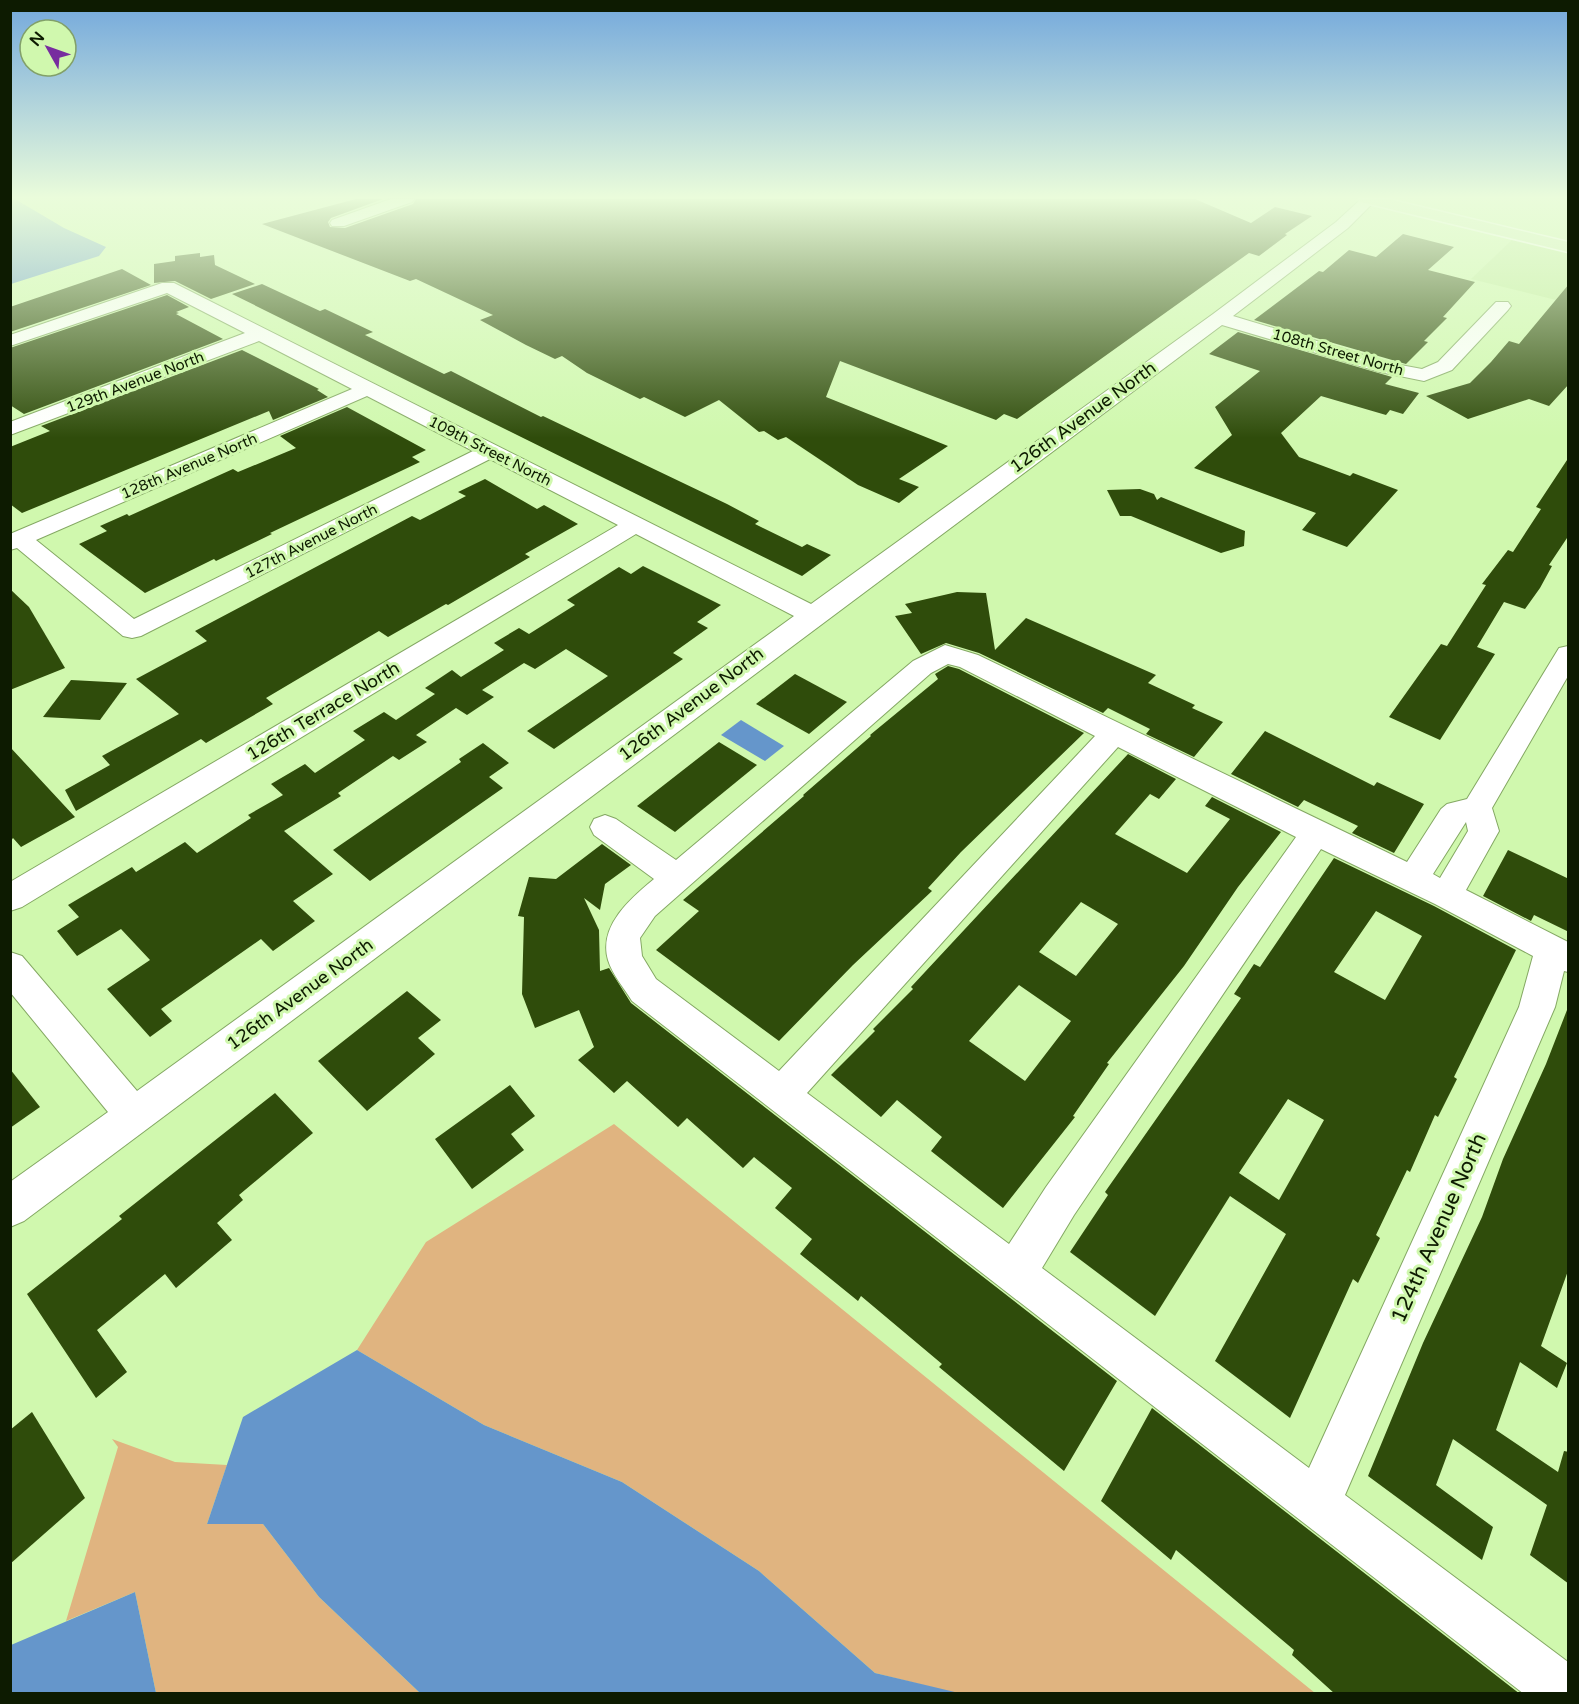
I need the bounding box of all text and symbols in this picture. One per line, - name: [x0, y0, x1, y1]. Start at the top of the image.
- north arrow: [18, 18, 78, 78]
- text: N: [25, 28, 49, 50]
- street label: 108th Street North: [1270, 325, 1406, 379]
- street label: 129th Avenue North: [64, 347, 206, 417]
- street label: 126th Avenue North: [1006, 357, 1160, 477]
- street label: 109th Street North: [426, 412, 554, 490]
- street label: 128th Avenue North: [118, 429, 260, 503]
- street label: 127th Avenue North: [242, 500, 380, 582]
- street label: 126th Avenue North: [614, 642, 768, 766]
- street label: 126th Terrace North: [242, 657, 404, 765]
- street label: 126th Avenue North: [223, 934, 377, 1054]
- street label: 124th Avenue North: [1386, 1129, 1492, 1327]

